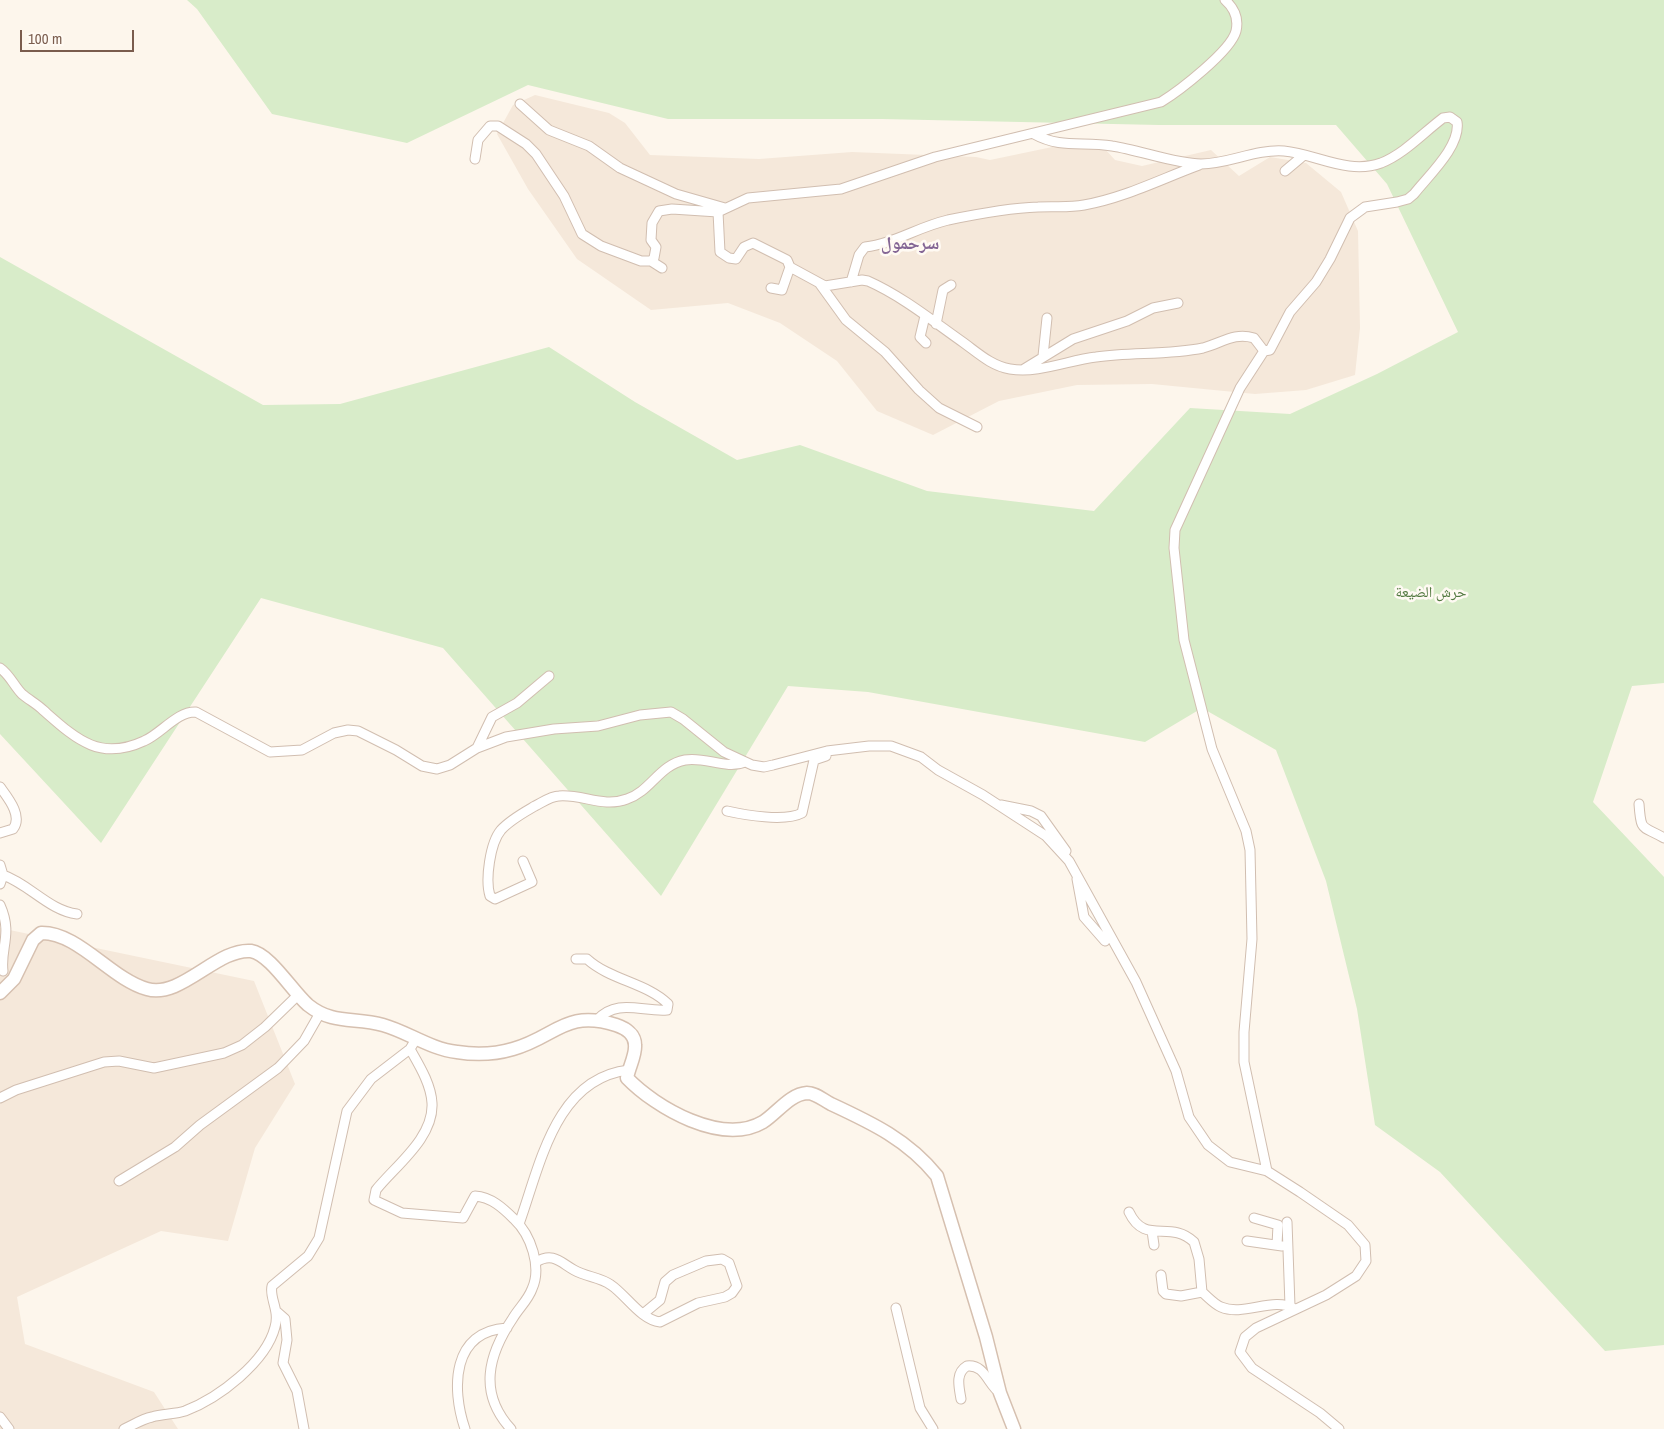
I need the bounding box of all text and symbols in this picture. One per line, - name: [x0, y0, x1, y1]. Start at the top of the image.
- scale bar: [22, 20, 136, 52]
- text: 100 m: [28, 28, 62, 49]
- district label: سرحمول: [881, 233, 939, 255]
- park label: حرش الضيعة: [1395, 584, 1467, 602]

